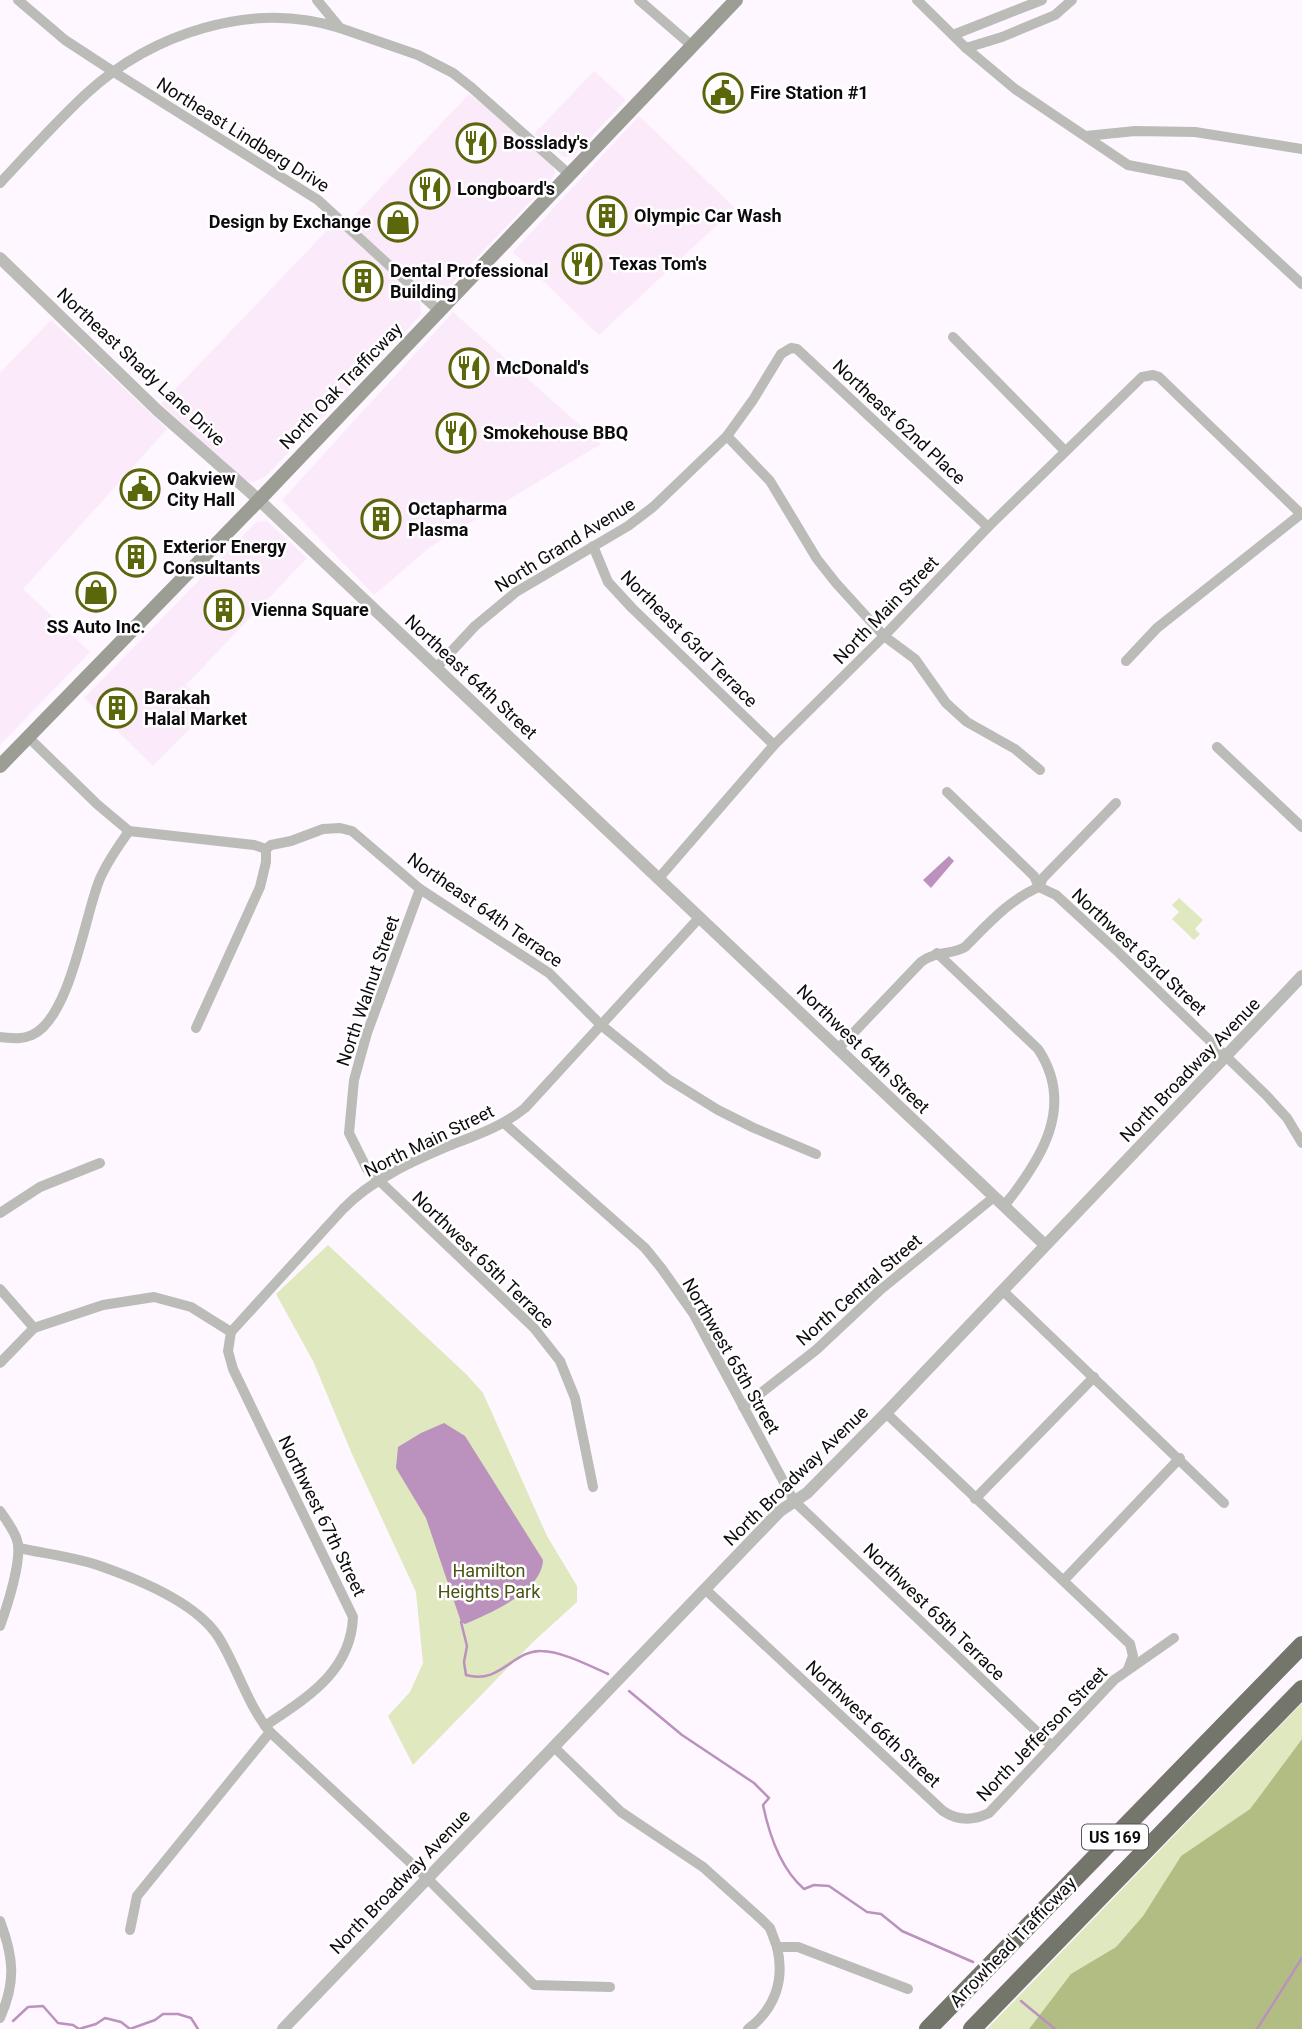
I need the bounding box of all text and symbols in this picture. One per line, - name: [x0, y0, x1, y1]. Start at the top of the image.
- public building icon: Fire Station #1: [702, 72, 744, 114]
- street label: Northeast Lindberg Drive: [153, 73, 333, 196]
- place label: Fire Station #1: [750, 82, 869, 103]
- restaurant icon: Bosslady's: [455, 122, 497, 164]
- place label: Bosslady's: [503, 132, 588, 153]
- restaurant icon: Longboard's: [409, 168, 451, 210]
- place label: Longboard's: [457, 178, 555, 199]
- building icon: Olympic Car Wash: [586, 195, 628, 237]
- shop icon: Design by Exchange: [377, 201, 419, 243]
- place label: Olympic Car Wash: [634, 205, 781, 226]
- place label: Design by Exchange: [209, 211, 371, 232]
- restaurant icon: Texas Tom's: [561, 243, 603, 285]
- place label: Texas Tom's: [609, 253, 707, 274]
- building icon: Dental Professional Building: [342, 260, 384, 302]
- place label: Dental Professional Building: [390, 260, 548, 302]
- street label: Northeast Shady Lane Drive: [53, 283, 230, 450]
- street label: North Oak Trafficway: [275, 318, 407, 453]
- restaurant icon: McDonald's: [448, 347, 490, 389]
- street label: Northeast 62nd Place: [829, 355, 970, 489]
- place label: McDonald's: [496, 357, 589, 378]
- restaurant icon: Smokehouse BBQ: [435, 412, 477, 454]
- place label: Smokehouse BBQ: [483, 422, 628, 443]
- public building icon: Oakview City Hall: [119, 468, 161, 510]
- place label: Oakview City Hall: [167, 468, 235, 510]
- street label: North Grand Avenue: [491, 493, 639, 596]
- building icon: Octapharma Plasma: [360, 498, 402, 540]
- place label: Octapharma Plasma: [408, 498, 508, 540]
- building icon: Exterior Energy Consultants: [115, 536, 157, 578]
- place label: Exterior Energy Consultants: [163, 536, 287, 578]
- street label: North Main Street: [829, 551, 942, 668]
- street label: Northeast 63rd Terrace: [617, 566, 762, 711]
- shop icon: SS Auto Inc.: [75, 571, 117, 613]
- building icon: Vienna Square: [203, 589, 245, 631]
- place label: Vienna Square: [251, 599, 369, 620]
- street label: Northeast 64th Street: [401, 610, 542, 743]
- place label: SS Auto Inc.: [46, 616, 146, 637]
- building icon: Barakah Halal Market: [96, 687, 138, 729]
- place label: Barakah Halal Market: [144, 687, 247, 729]
- street label: Northeast 64th Terrace: [404, 848, 567, 971]
- street label: Northwest 63rd Street: [1068, 884, 1211, 1020]
- street label: North Walnut Street: [332, 913, 403, 1069]
- street label: Northwest 64th Street: [793, 980, 934, 1117]
- street label: North Broadway Avenue: [1115, 993, 1264, 1146]
- street label: North Main Street: [360, 1100, 497, 1181]
- street label: Northwest 65th Terrace: [408, 1187, 558, 1333]
- street label: North Central Street: [792, 1230, 926, 1350]
- street label: Northwest 65th Street: [678, 1274, 785, 1437]
- street label: North Broadway Avenue: [719, 1401, 872, 1550]
- street label: Northwest 67th Street: [274, 1432, 371, 1600]
- street label: Northwest 65th Terrace: [859, 1539, 1009, 1685]
- park label: Hamilton Heights Park: [438, 1560, 541, 1602]
- street label: Northwest 66th Street: [802, 1656, 945, 1791]
- street label: North Jefferson Street: [972, 1662, 1111, 1805]
- street label: North Broadway Avenue: [325, 1805, 474, 1958]
- road number: US 169: [1082, 1825, 1148, 1850]
- street label: Arrowhead Trafficway: [945, 1872, 1081, 2011]

